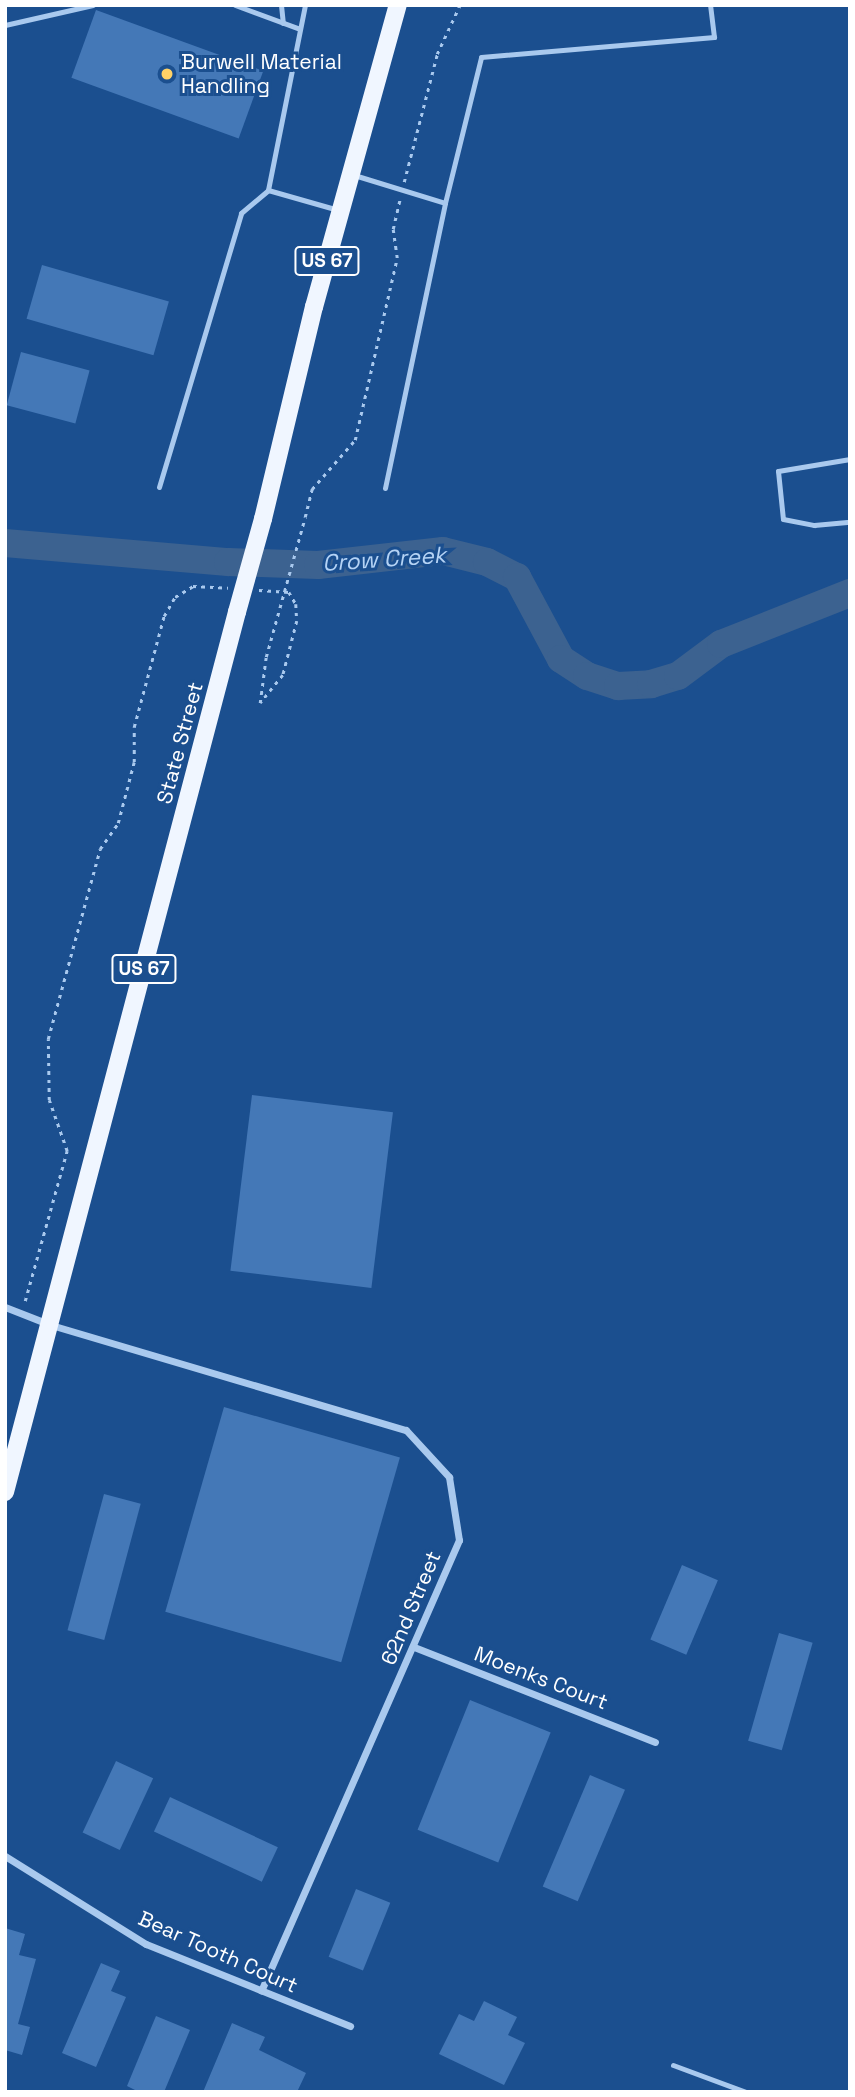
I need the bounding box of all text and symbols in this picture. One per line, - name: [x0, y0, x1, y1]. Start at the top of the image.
- place label: Burwell Material Handling: [181, 49, 342, 99]
- marker: Burwell Material Handling: [159, 66, 175, 82]
- road number: US 67: [294, 246, 360, 276]
- water label: Crow Creek: [321, 541, 447, 577]
- street label: State Street: [152, 679, 208, 807]
- road number: US 67: [111, 953, 177, 984]
- street label: 62nd Street: [376, 1547, 446, 1669]
- street label: Moenks Court: [471, 1641, 611, 1715]
- street label: Bear Tooth Court: [134, 1905, 302, 1999]

